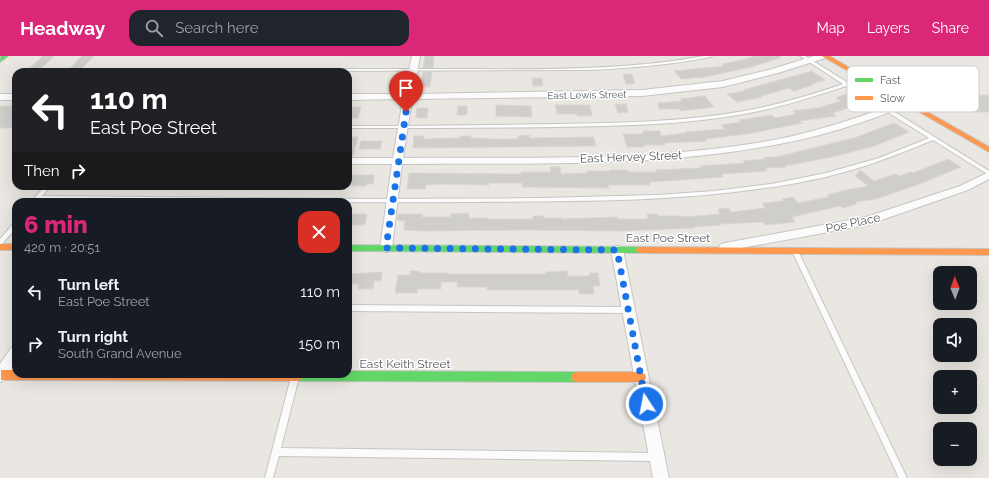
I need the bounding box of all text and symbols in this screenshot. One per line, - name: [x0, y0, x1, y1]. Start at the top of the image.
- search box: [129, 10, 409, 46]
- text: Headway: [20, 17, 105, 39]
- icon: search: [143, 17, 165, 39]
- text: Search here: [175, 19, 258, 37]
- text: Map: [817, 20, 845, 36]
- text: Layers: [867, 20, 910, 36]
- text: Share: [932, 20, 969, 36]
- legend: [847, 66, 979, 112]
- pin: [389, 71, 423, 112]
- text: Fast: [880, 74, 901, 87]
- icon: arrive: [395, 77, 417, 99]
- text: 110 m: [90, 83, 168, 116]
- icon: left: [24, 84, 76, 136]
- street label: East Lewis Street: [547, 89, 627, 101]
- text: Slow: [880, 92, 905, 105]
- text: East Poe Street: [90, 117, 217, 138]
- street label: East Hervey Street: [580, 148, 682, 166]
- icon: right: [67, 160, 89, 182]
- text: Then: [24, 162, 59, 180]
- text: 6 min: [24, 210, 88, 239]
- street label: Poe Place: [824, 210, 882, 236]
- button: close: [298, 211, 340, 253]
- street label: East Poe Street: [626, 231, 710, 245]
- text: 420 m · 20:51: [24, 240, 100, 255]
- north arrow: [933, 266, 977, 310]
- map controls: [933, 266, 977, 466]
- text: Turn left: [58, 276, 119, 294]
- icon: left: [24, 281, 46, 303]
- text: 110 m: [300, 283, 340, 301]
- text: East Poe Street: [58, 294, 150, 309]
- button: sound: [933, 318, 977, 362]
- text: Turn right: [58, 328, 128, 346]
- icon: right: [24, 333, 46, 355]
- text: 150 m: [299, 335, 340, 353]
- text: South Grand Avenue: [58, 346, 182, 361]
- street label: East Keith Street: [359, 357, 451, 371]
- button: +: [933, 370, 977, 414]
- position arrow: [625, 383, 667, 425]
- button: −: [933, 422, 977, 466]

